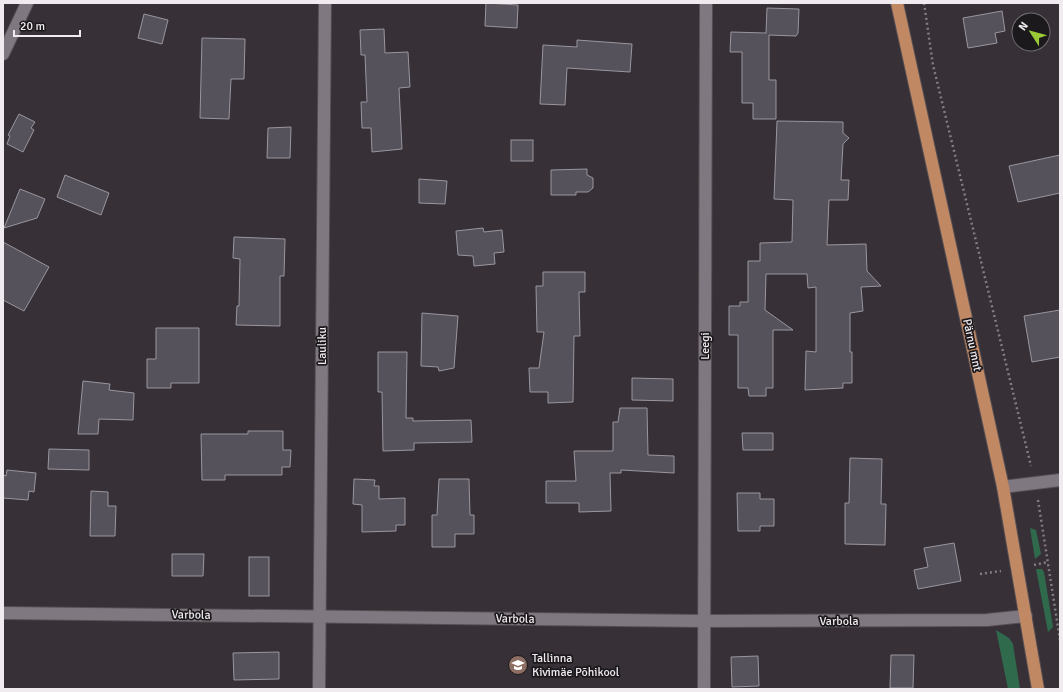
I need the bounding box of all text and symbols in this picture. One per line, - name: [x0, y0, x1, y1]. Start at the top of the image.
- scale bar: [14, 12, 80, 38]
- north arrow: [1011, 12, 1051, 52]
- text: 20 m: [20, 19, 45, 34]
- text: N: [1016, 19, 1031, 33]
- street label: Pärnu mnt: [959, 317, 985, 373]
- street label: Lauliku: [315, 327, 330, 365]
- street label: Leegi: [698, 332, 713, 360]
- street label: Varbola: [171, 607, 211, 623]
- street label: Varbola: [495, 611, 535, 627]
- street label: Varbola: [819, 614, 859, 629]
- place label: Tallinna Kivimäe Põhikool: [532, 651, 620, 680]
- school or university icon: Tallinna Kivimäe Põhikool: [507, 654, 529, 676]

